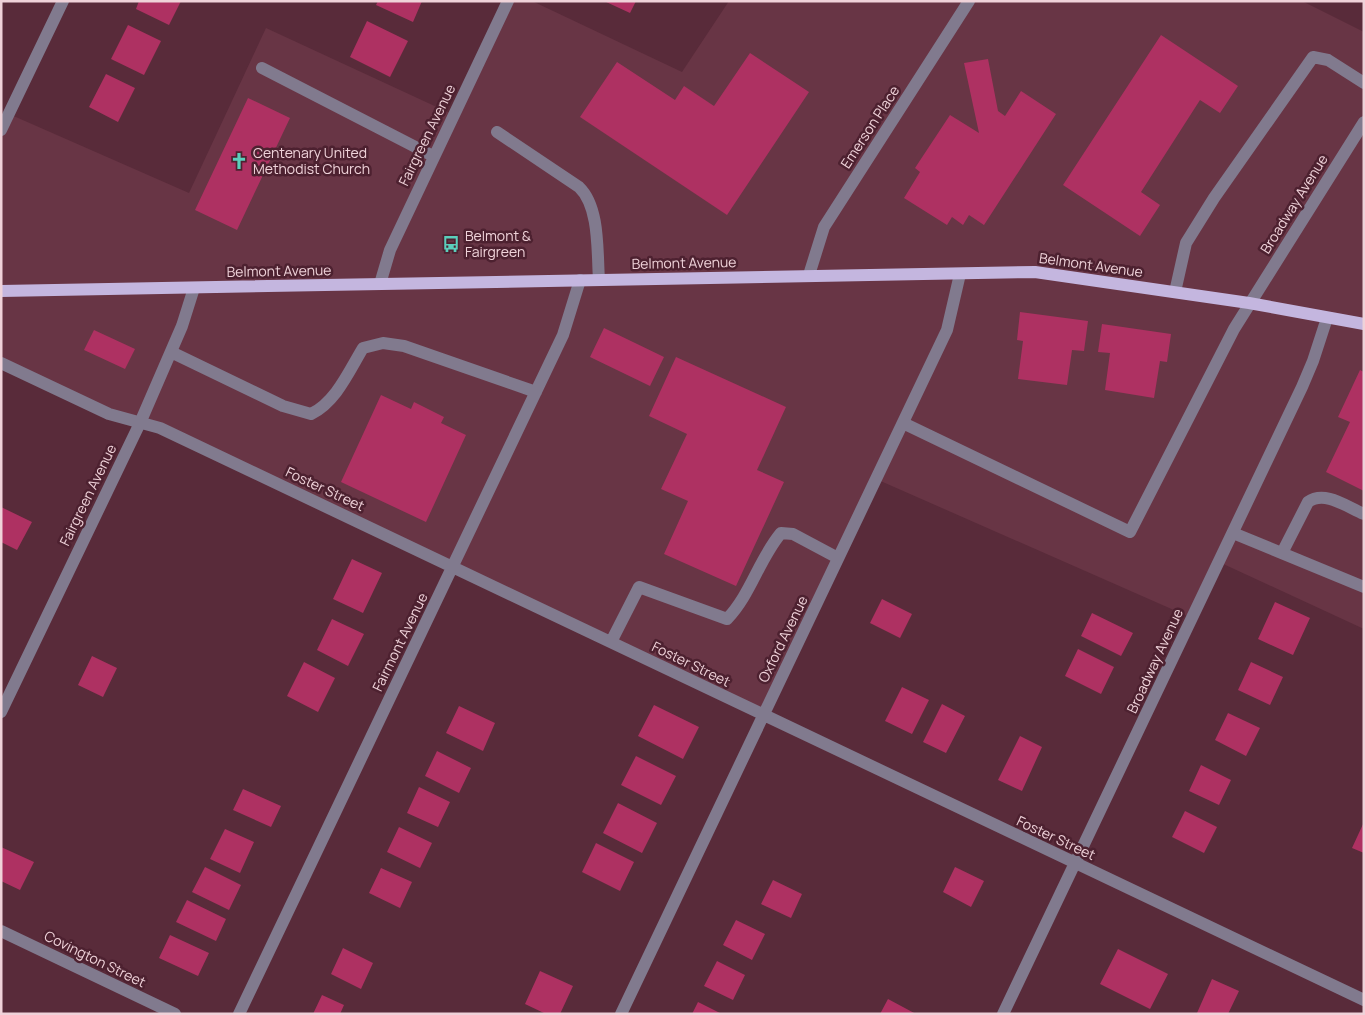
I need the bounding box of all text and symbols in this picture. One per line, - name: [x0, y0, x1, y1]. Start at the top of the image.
- street label: Fairgreen Avenue: [394, 81, 459, 189]
- street label: Emerson Place: [836, 82, 903, 172]
- place label: Centenary United Methodist Church: [253, 143, 370, 178]
- church icon: Centenary United Methodist Church: [229, 151, 249, 171]
- street label: Broadway Avenue: [1255, 151, 1332, 257]
- place label: Belmont & Fairgreen: [465, 226, 531, 261]
- bus stop icon: Belmont & Fairgreen: [441, 234, 461, 254]
- street label: Belmont Avenue: [1038, 248, 1144, 281]
- street label: Belmont Avenue: [631, 252, 737, 273]
- street label: Belmont Avenue: [226, 260, 332, 281]
- street label: Fairgreen Avenue: [55, 441, 120, 549]
- street label: Foster Street: [283, 462, 368, 515]
- street label: Fairmont Avenue: [367, 589, 432, 694]
- street label: Oxford Avenue: [753, 592, 812, 685]
- street label: Broadway Avenue: [1122, 605, 1187, 716]
- street label: Foster Street: [649, 636, 734, 691]
- street label: Foster Street: [1014, 811, 1099, 864]
- street label: Covington Street: [41, 926, 150, 992]

